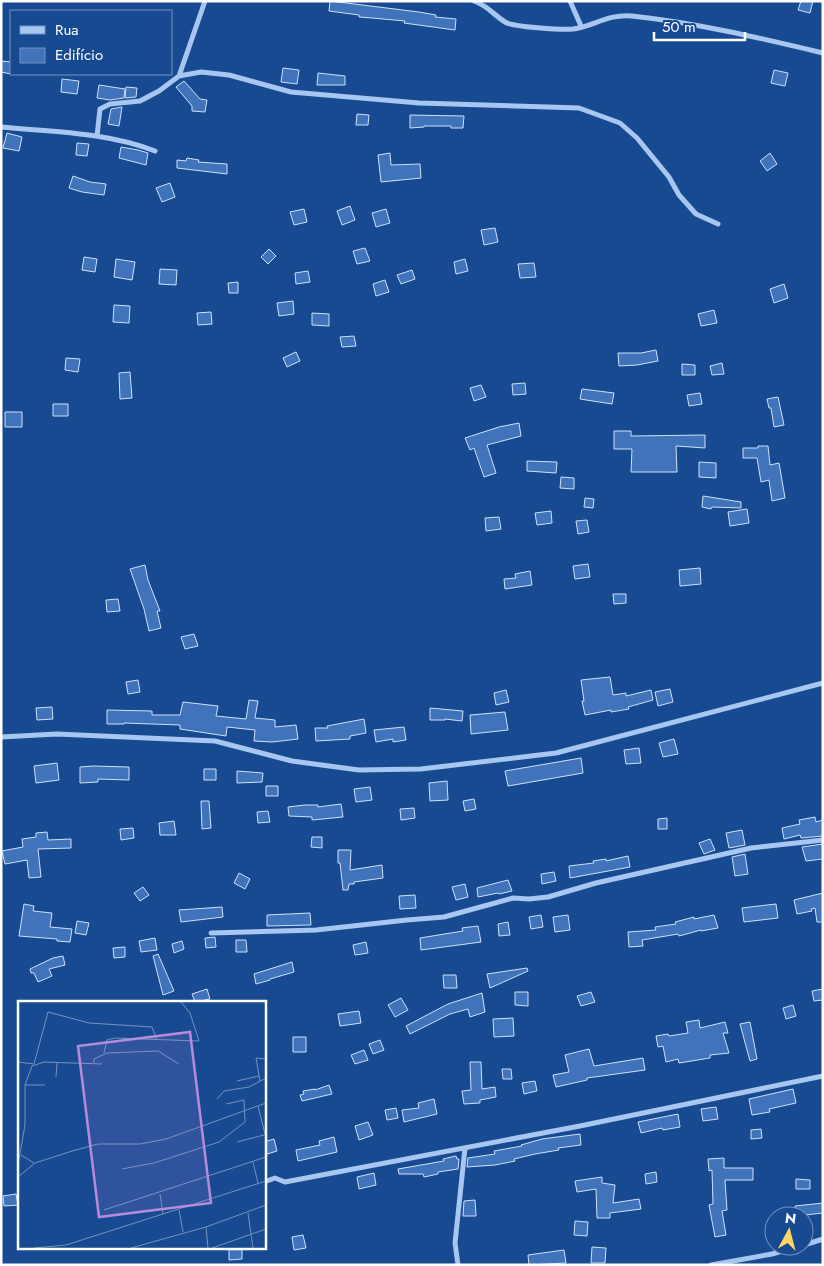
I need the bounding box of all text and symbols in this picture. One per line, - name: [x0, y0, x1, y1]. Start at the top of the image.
- legend: [10, 10, 172, 75]
- scale bar: [654, 10, 745, 42]
- text: 50 m: [662, 16, 696, 38]
- text: Rua: [55, 19, 79, 41]
- text: Edifício: [55, 44, 103, 66]
- inset map: [18, 1001, 265, 1248]
- north arrow: [764, 1206, 814, 1256]
- text: N: [784, 1207, 797, 1229]

